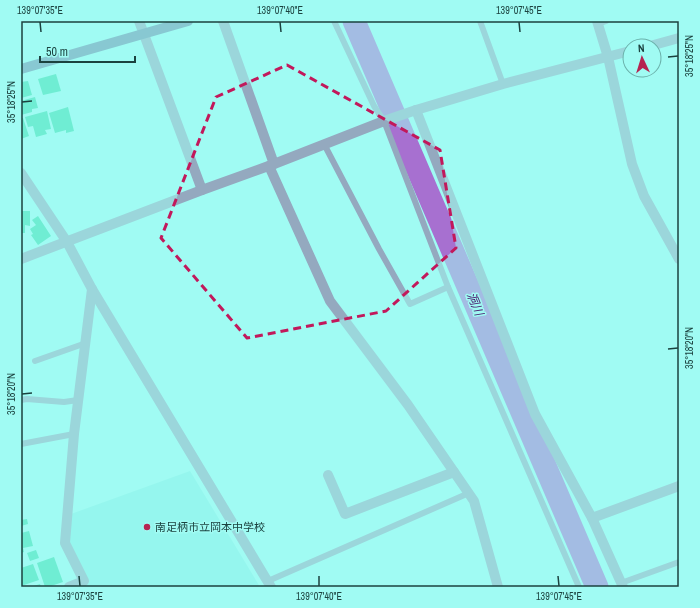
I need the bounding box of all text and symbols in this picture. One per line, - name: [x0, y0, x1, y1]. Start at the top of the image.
- text: 139°07'35"E: [17, 4, 63, 17]
- text: 139°07'40"E: [257, 4, 303, 17]
- text: 139°07'45"E: [496, 4, 542, 17]
- text: 35°18'25"N: [683, 35, 696, 77]
- scale bar: [40, 38, 135, 64]
- north arrow: [622, 38, 662, 78]
- text: N: [638, 41, 645, 55]
- text: 50 m: [46, 44, 68, 60]
- text: 35°18'25"N: [5, 81, 18, 123]
- water label: 洞川: [463, 290, 488, 320]
- text: 35°18'20"N: [683, 327, 696, 369]
- text: 35°18'20"N: [5, 373, 18, 415]
- place label: 南足柄市立岡本中学校: [155, 520, 265, 534]
- marker: 南足柄市立岡本中学校: [142, 522, 152, 532]
- text: 139°07'35"E: [57, 590, 103, 603]
- text: 139°07'40"E: [296, 590, 342, 603]
- text: 139°07'45"E: [536, 590, 582, 603]

